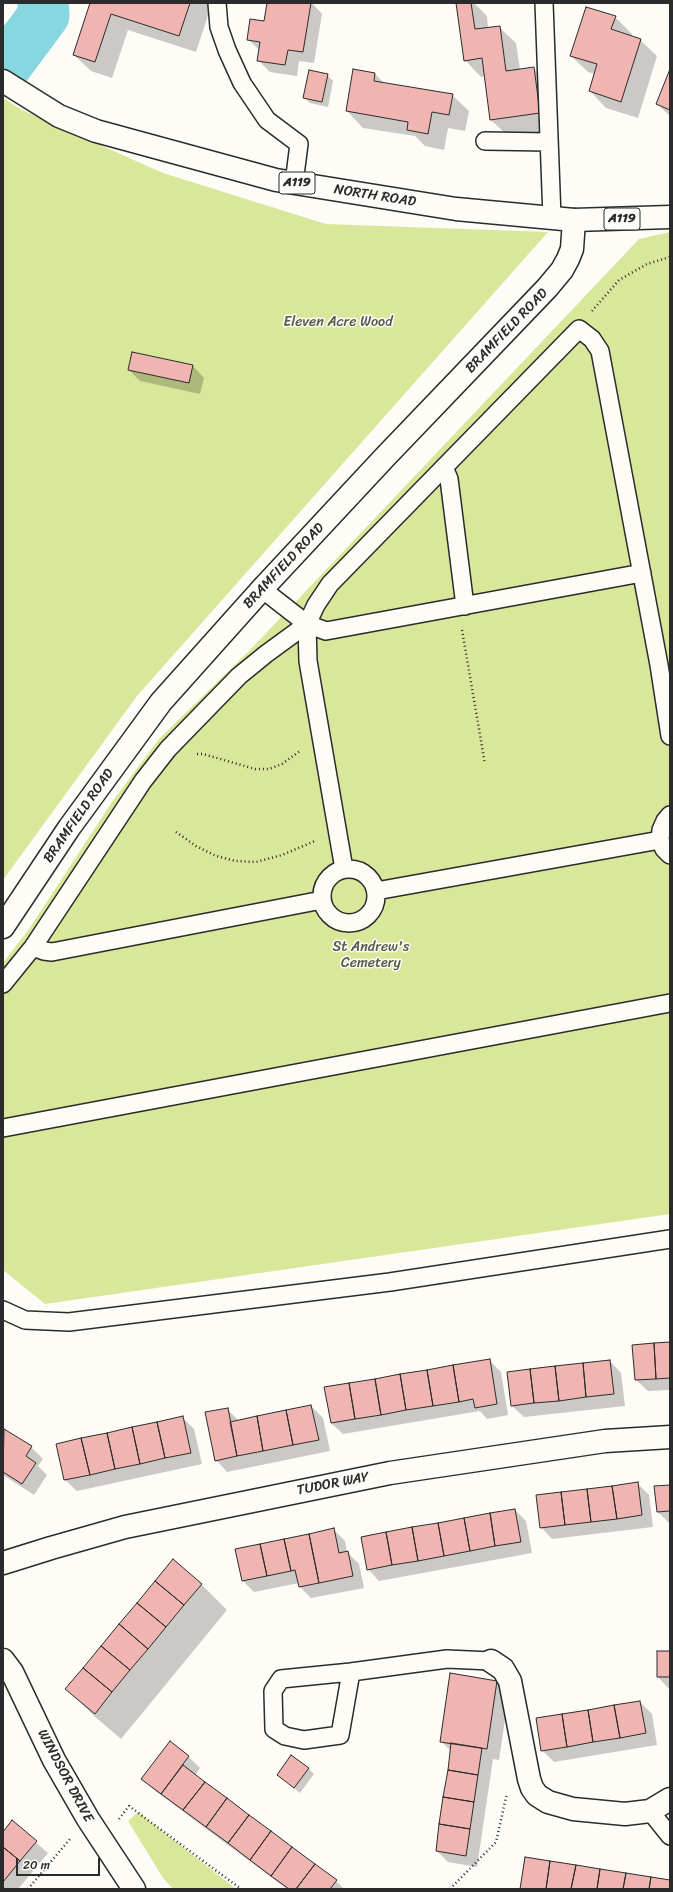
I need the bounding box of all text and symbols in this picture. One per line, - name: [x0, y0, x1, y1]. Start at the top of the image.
- road number: A119: [279, 172, 315, 194]
- street label: NORTH ROAD: [333, 181, 417, 211]
- road number: A119: [604, 208, 640, 230]
- street label: BRAMFIELD ROAD: [462, 285, 552, 377]
- park label: Eleven Acre Wood: [283, 314, 393, 330]
- street label: BRAMFIELD ROAD: [240, 520, 328, 612]
- street label: BRAMFIELD ROAD: [40, 766, 118, 866]
- park label: St Andrew's Cemetery: [333, 939, 409, 972]
- street label: TUDOR WAY: [296, 1469, 370, 1499]
- street label: WINDSOR DRIVE: [33, 1727, 97, 1825]
- scale bar: [18, 1850, 102, 1876]
- text: 20 m: [23, 1854, 50, 1876]

